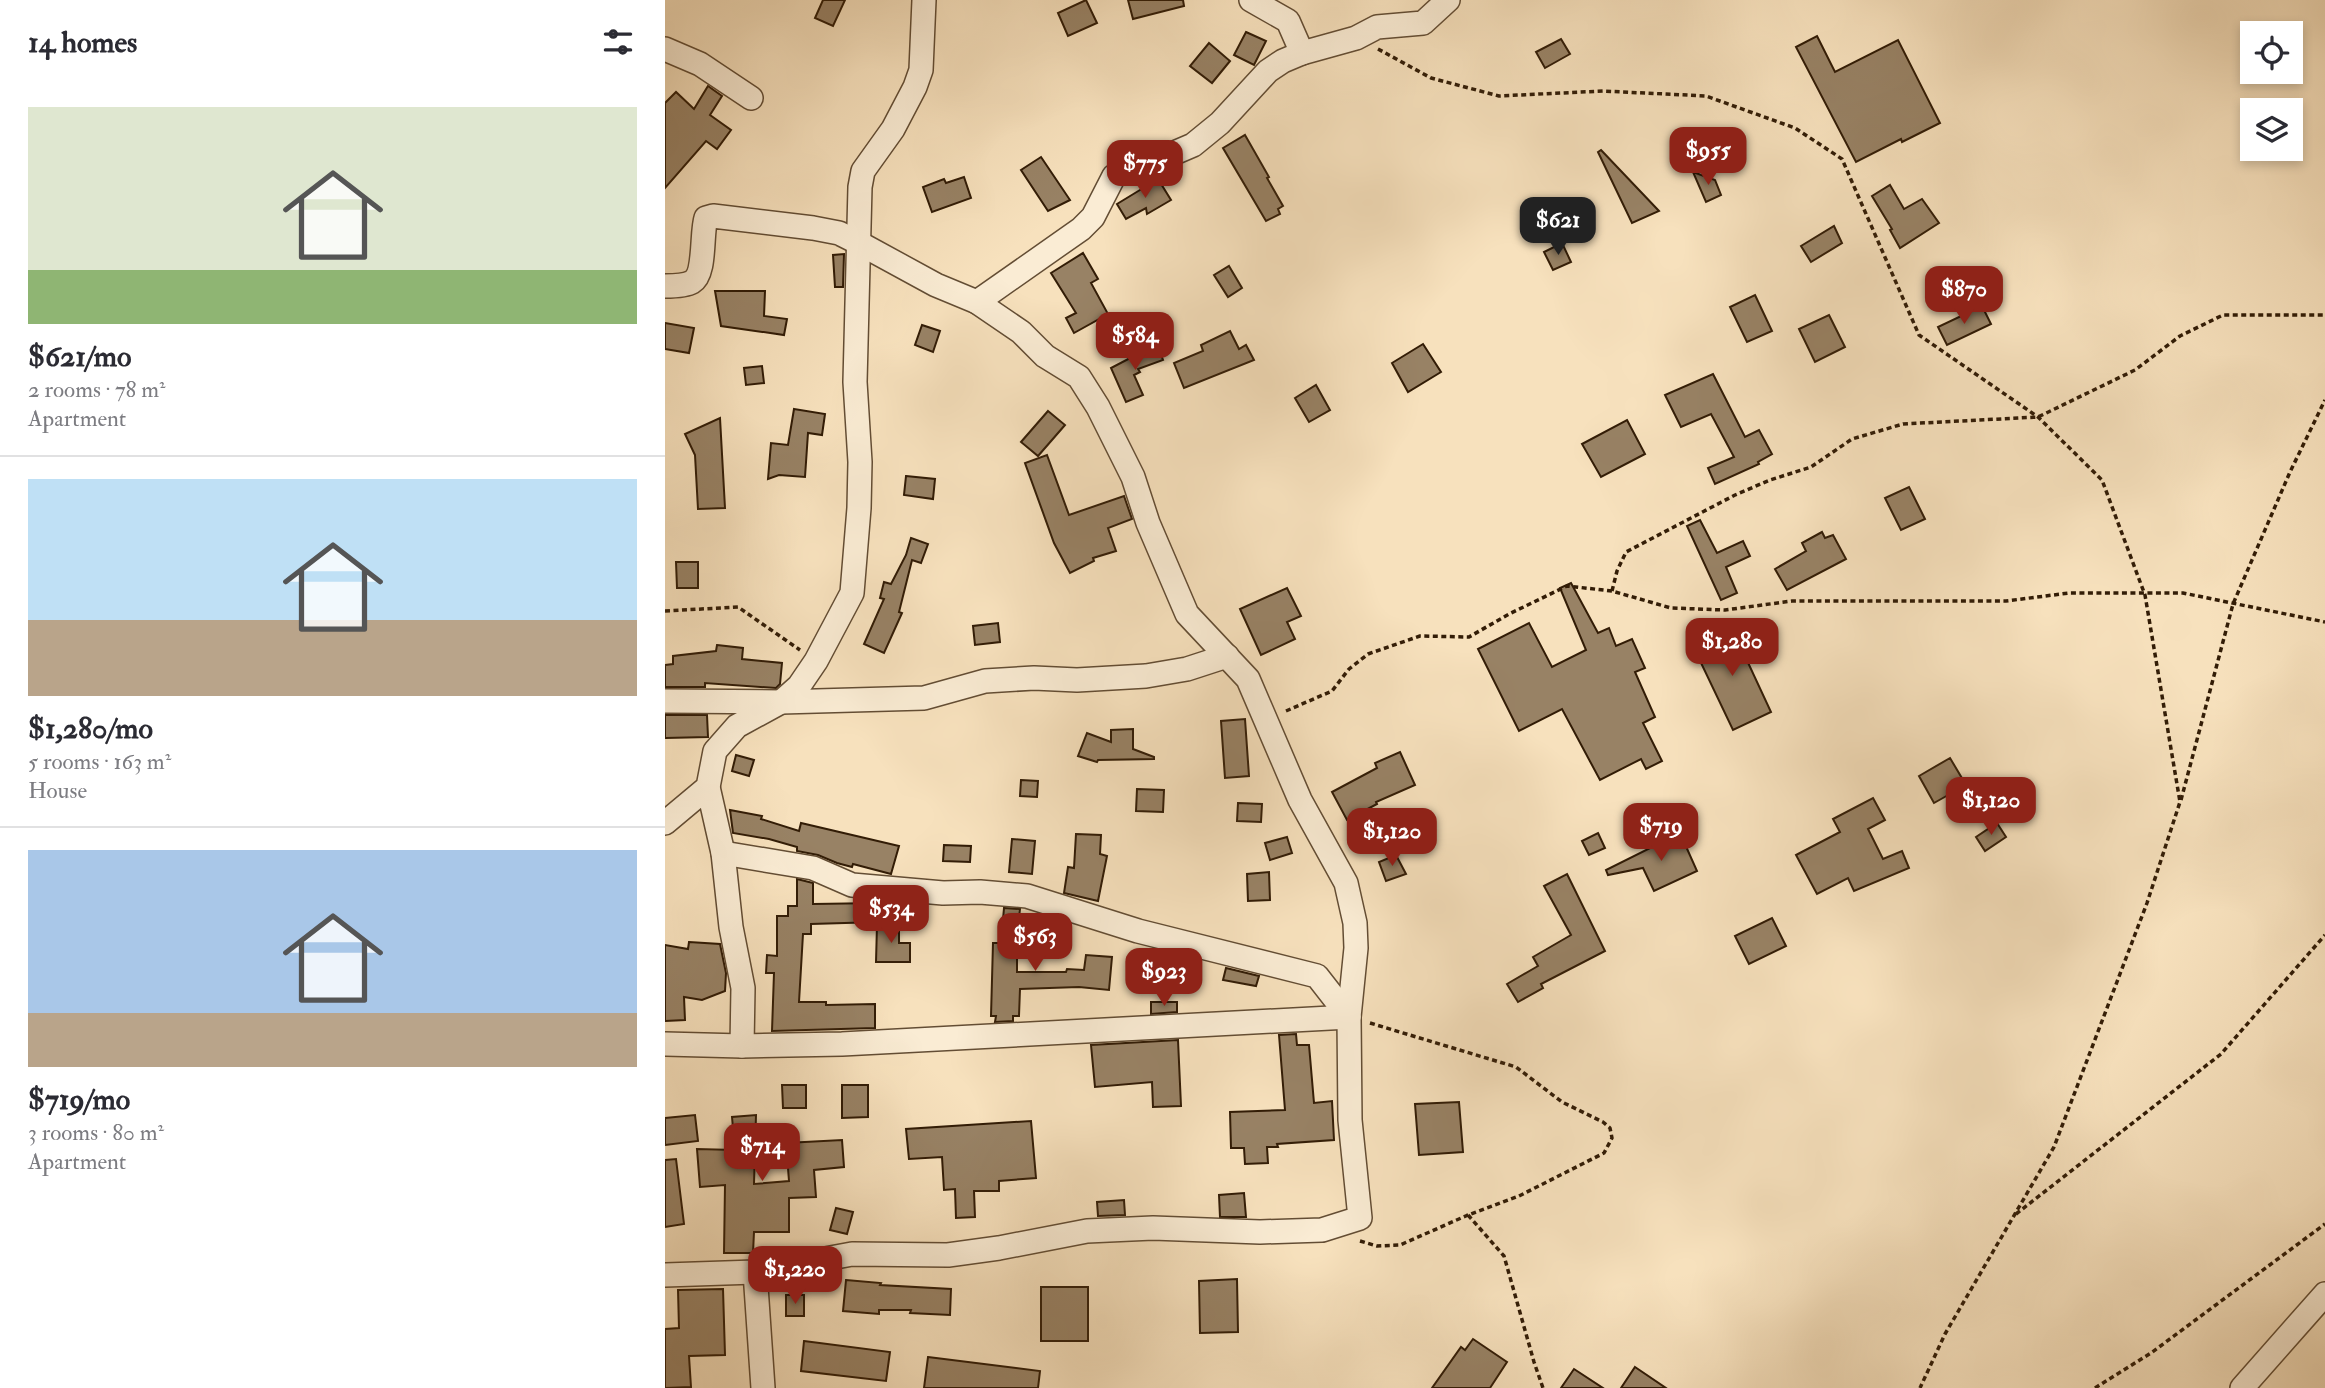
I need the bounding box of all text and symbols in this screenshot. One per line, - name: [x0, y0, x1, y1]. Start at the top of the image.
- map controls: [2240, 21, 2303, 161]
- button: locate: [2240, 21, 2303, 84]
- icon: filters: [599, 23, 637, 61]
- text: 14 homes: [28, 24, 137, 61]
- button: layers: [2240, 98, 2303, 161]
- pin: $955: [1667, 128, 1749, 187]
- text: $955: [1685, 135, 1731, 164]
- pin: $775: [1104, 140, 1186, 200]
- text: $775: [1123, 148, 1167, 177]
- icon: home: [270, 152, 396, 278]
- pin: $621: [1517, 198, 1599, 257]
- text: $621: [1536, 205, 1580, 234]
- pin: $870: [1923, 266, 2005, 326]
- text: $870: [1941, 274, 1987, 303]
- pin: $584: [1094, 312, 1176, 372]
- text: $584: [1112, 320, 1158, 349]
- text: $621/mo: [28, 338, 131, 375]
- text: 2 rooms · 78 m²: [28, 375, 166, 404]
- text: Apartment: [28, 404, 126, 433]
- icon: home: [270, 524, 396, 650]
- pin: $1,280: [1675, 618, 1789, 678]
- text: $1,280: [1702, 626, 1762, 655]
- text: $1,280/mo: [28, 710, 153, 747]
- text: 5 rooms · 163 m²: [28, 747, 171, 776]
- text: House: [28, 776, 87, 805]
- pin: $1,120: [1934, 778, 2048, 837]
- text: $1,120: [1962, 785, 2020, 814]
- pin: $719: [1620, 804, 1702, 863]
- pin: $1,120: [1335, 808, 1449, 868]
- text: $719: [1639, 811, 1683, 840]
- text: $1,120: [1363, 816, 1421, 845]
- pin: $534: [850, 886, 932, 945]
- text: $534: [869, 893, 913, 922]
- icon: home: [270, 895, 396, 1021]
- pin: $563: [994, 914, 1076, 973]
- text: $563: [1013, 921, 1057, 950]
- pin: $923: [1123, 948, 1205, 1008]
- text: $923: [1141, 956, 1187, 985]
- text: $719/mo: [28, 1081, 130, 1118]
- text: 3 rooms · 80 m²: [28, 1118, 164, 1147]
- pin: $714: [721, 1124, 803, 1183]
- text: $714: [740, 1131, 784, 1160]
- text: Apartment: [28, 1147, 126, 1176]
- pin: $1,220: [738, 1246, 852, 1306]
- text: $1,220: [764, 1254, 826, 1283]

